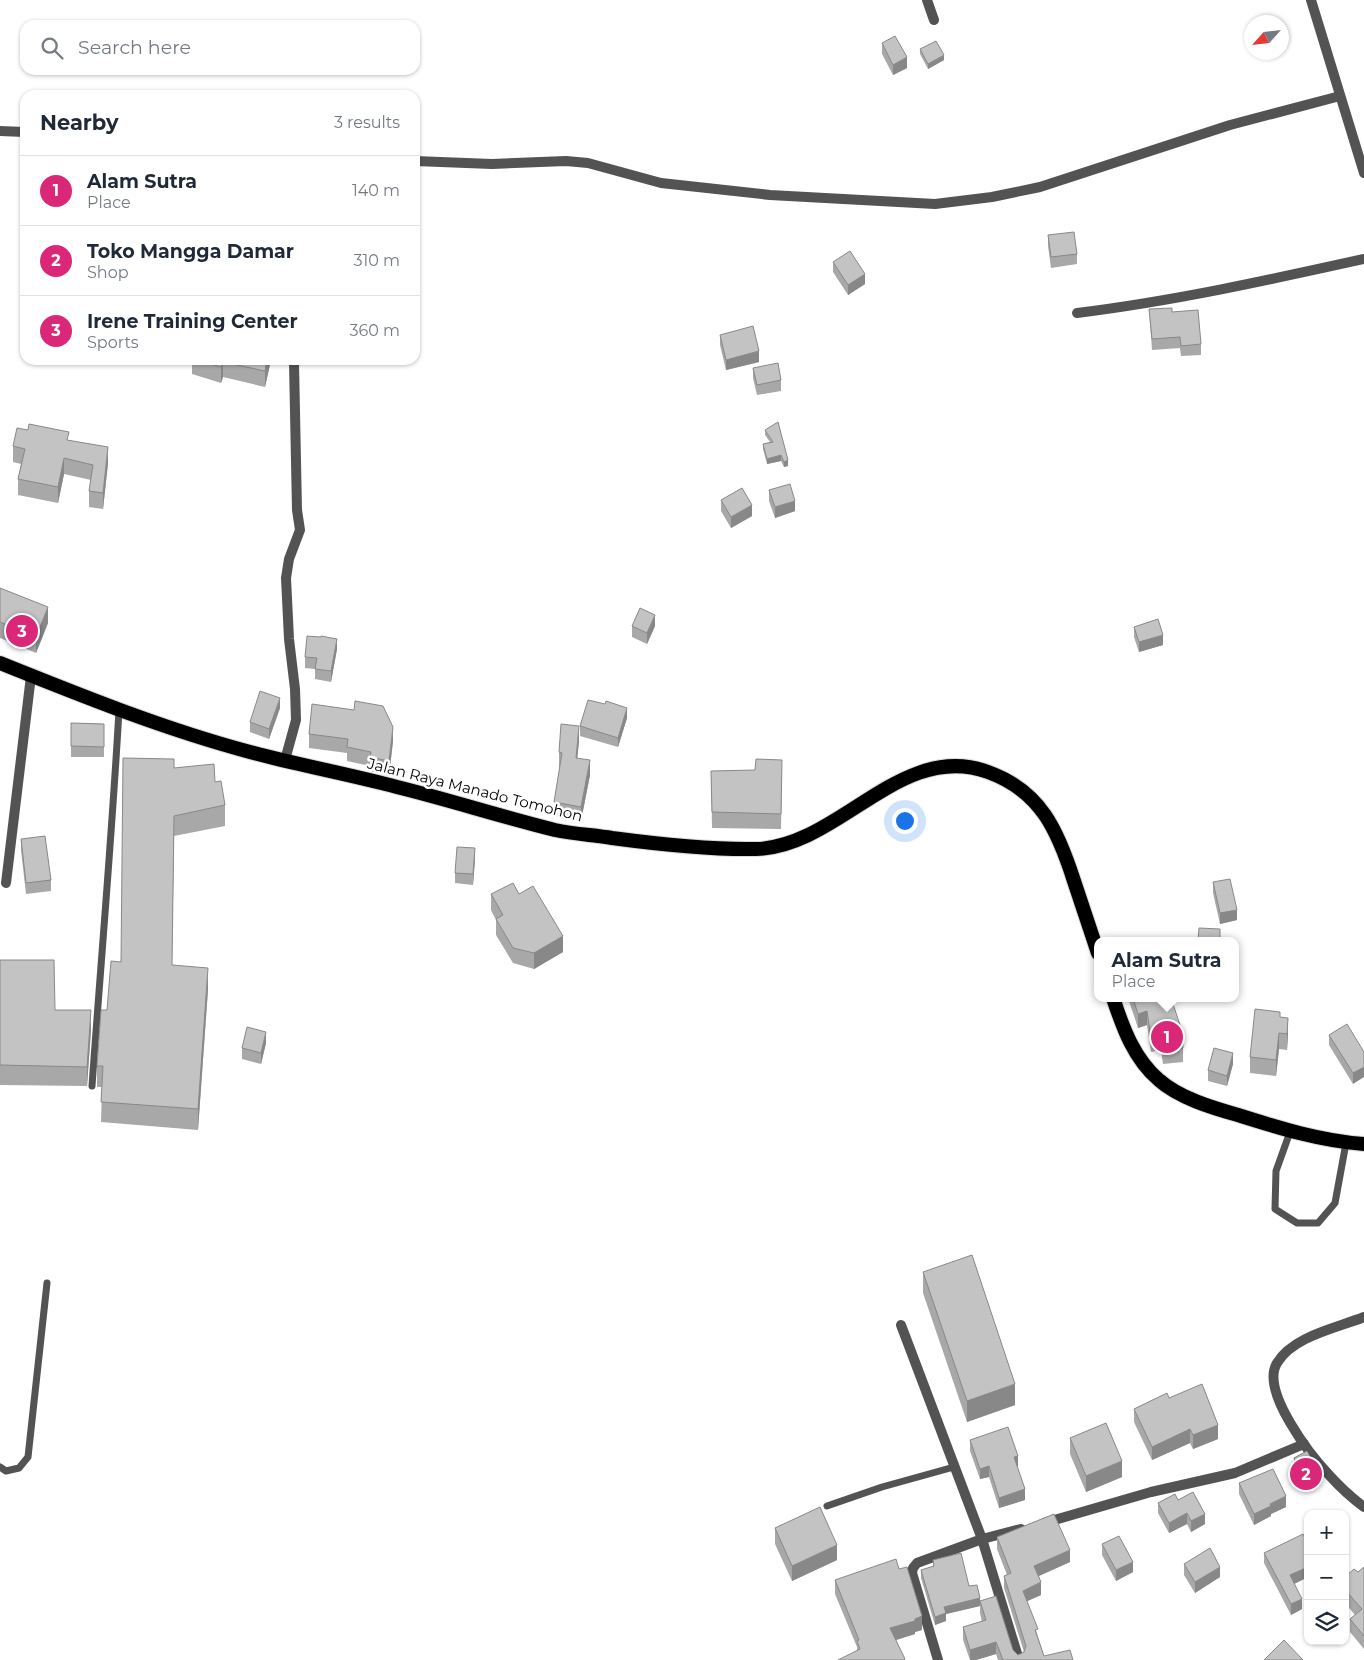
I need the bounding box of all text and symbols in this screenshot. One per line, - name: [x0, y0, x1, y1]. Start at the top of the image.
- north arrow: [1244, 15, 1289, 60]
- search box: [20, 20, 420, 75]
- icon: search: [38, 34, 66, 62]
- text: Search here: [78, 36, 191, 59]
- text: Nearby: [40, 110, 119, 135]
- text: 3 results: [334, 113, 400, 132]
- text: Alam Sutra: [87, 170, 197, 193]
- text: 1: [53, 181, 59, 200]
- text: 140 m: [352, 181, 400, 200]
- text: Place: [87, 193, 131, 212]
- text: Toko Mangga Damar: [87, 240, 294, 263]
- text: 2: [51, 251, 61, 270]
- text: 310 m: [353, 251, 400, 270]
- text: Shop: [87, 263, 129, 282]
- text: Irene Training Center: [87, 310, 298, 333]
- text: 3: [51, 321, 61, 340]
- text: 360 m: [349, 321, 400, 340]
- text: Sports: [87, 333, 139, 352]
- pin: 3: [6, 612, 38, 650]
- street label: Jalan Raya Manado Tomohon: [365, 753, 585, 825]
- your location: [892, 808, 918, 834]
- popup: [1094, 937, 1239, 1002]
- text: Alam Sutra: [1112, 949, 1221, 972]
- text: Place: [1112, 972, 1155, 991]
- pin: 1: [1151, 1018, 1183, 1056]
- pin: 2: [1290, 1455, 1322, 1493]
- map controls: [1304, 1510, 1349, 1645]
- button: +: [1304, 1510, 1349, 1555]
- button: −: [1304, 1555, 1349, 1600]
- button: layers: [1304, 1600, 1349, 1645]

